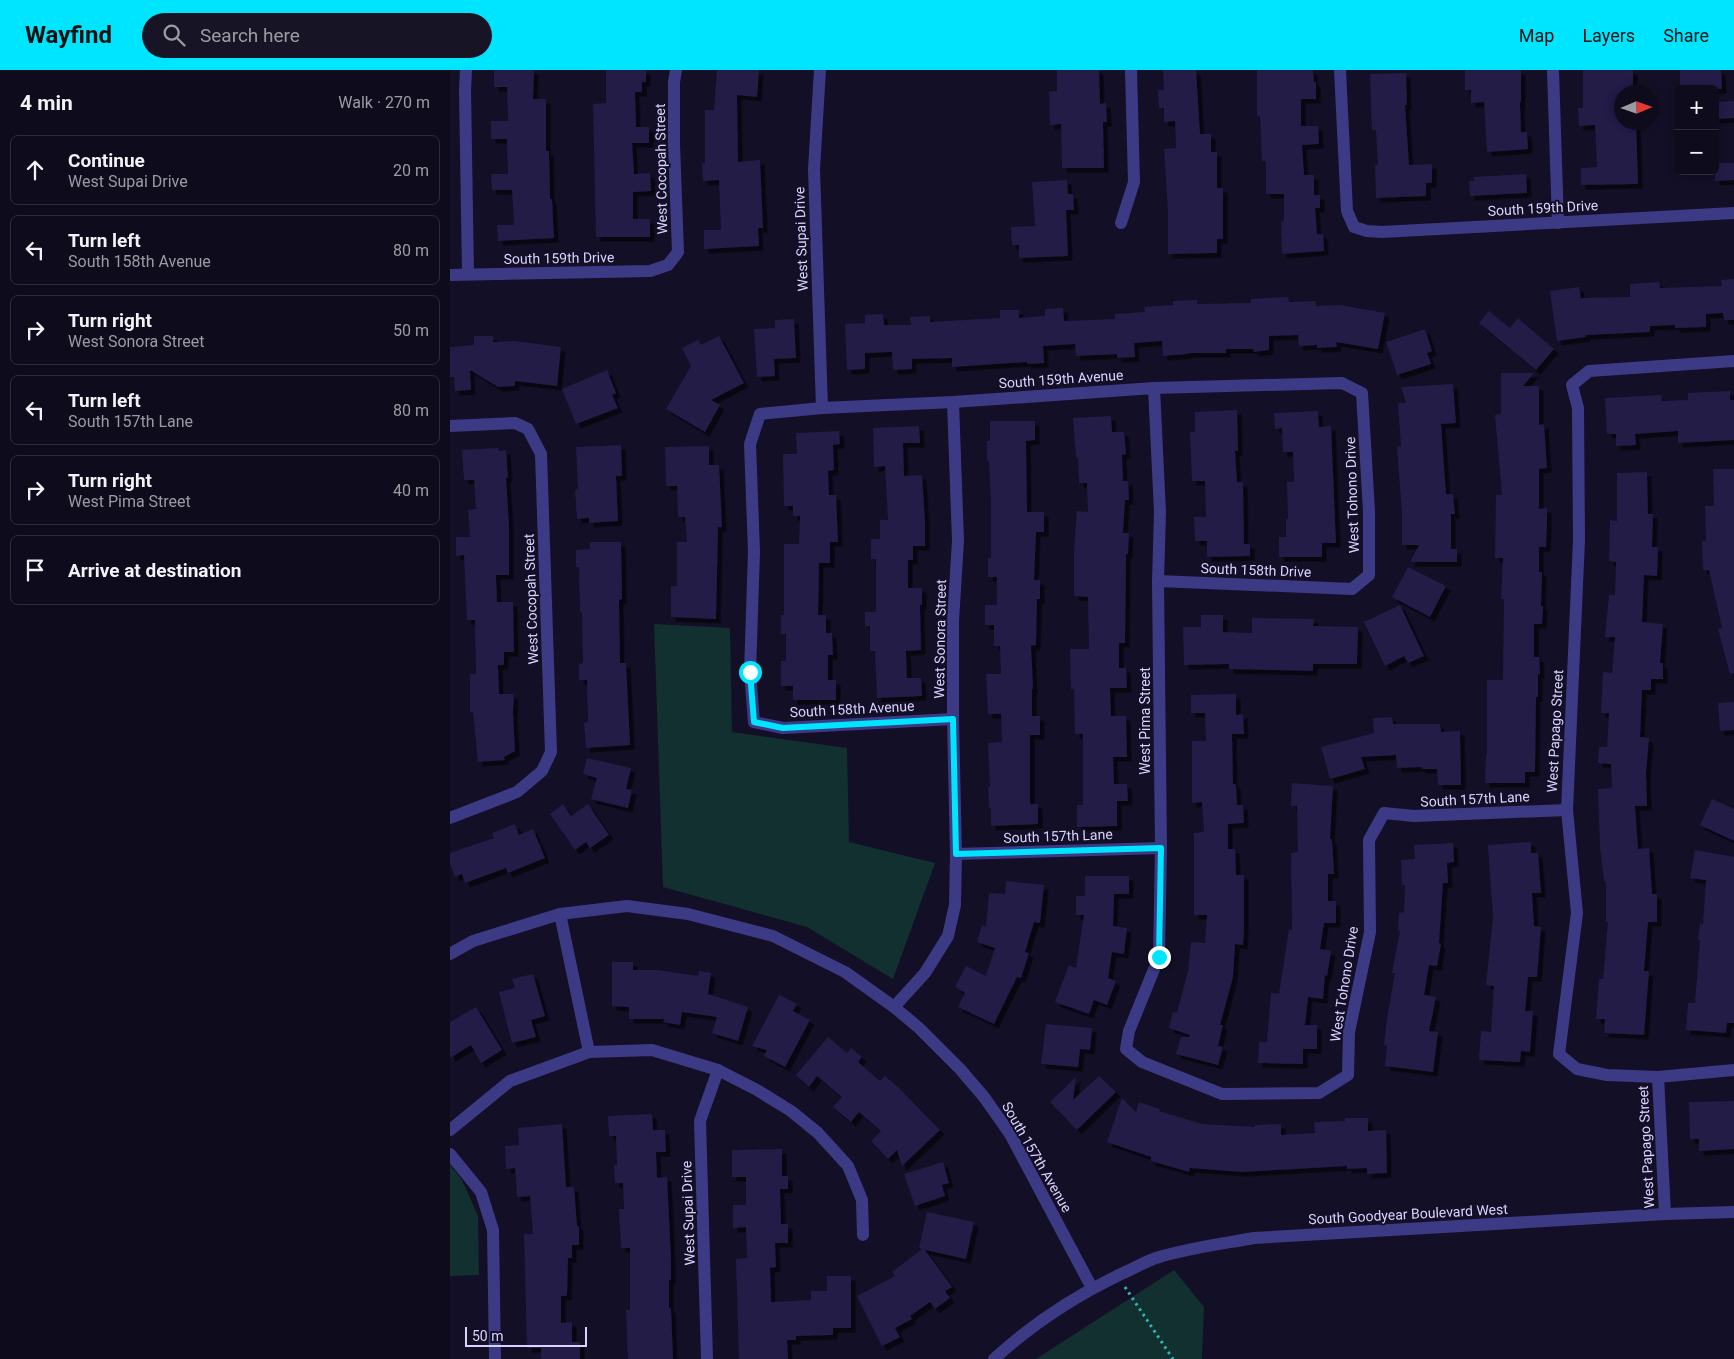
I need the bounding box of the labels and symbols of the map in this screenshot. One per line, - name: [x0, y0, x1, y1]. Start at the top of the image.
- north arrow: [1614, 85, 1659, 130]
- street label: West Cocopah Street: [652, 103, 670, 235]
- street label: West Supai Drive: [791, 186, 811, 292]
- street label: South 159th Drive: [1487, 197, 1599, 219]
- street label: South 159th Drive: [504, 249, 614, 267]
- street label: South 159th Avenue: [998, 367, 1124, 391]
- street label: West Tohono Drive: [1342, 436, 1362, 554]
- street label: West Cocopah Street: [521, 533, 541, 665]
- street label: South 158th Drive: [1200, 560, 1312, 580]
- street label: West Sonora Street: [931, 579, 949, 699]
- route start: [739, 661, 762, 684]
- street label: West Pima Street: [1137, 667, 1153, 775]
- street label: West Papago Street: [1544, 669, 1566, 793]
- street label: South 158th Avenue: [789, 698, 915, 720]
- street label: South 157th Lane: [1420, 788, 1530, 810]
- street label: South 157th Lane: [1003, 826, 1113, 846]
- street label: West Tohono Drive: [1327, 925, 1361, 1043]
- route end: [1148, 946, 1171, 969]
- street label: West Papago Street: [1635, 1085, 1657, 1209]
- street label: South 157th Avenue: [999, 1099, 1075, 1215]
- street label: West Supai Drive: [678, 1160, 698, 1266]
- street label: South Goodyear Boulevard West: [1308, 1201, 1509, 1227]
- scale bar: [465, 1324, 588, 1347]

